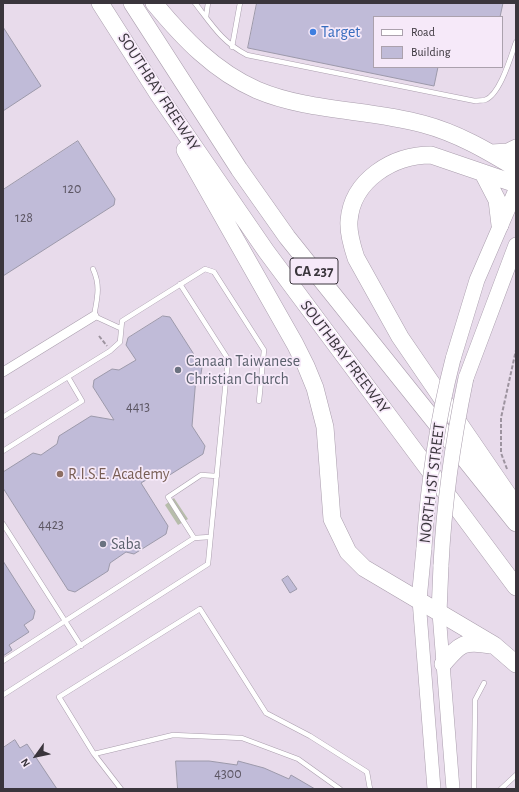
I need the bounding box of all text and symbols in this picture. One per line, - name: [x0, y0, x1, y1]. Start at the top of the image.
- legend: [373, 16, 503, 68]
- place label: Target: [321, 22, 360, 42]
- text: Road: [411, 26, 435, 38]
- marker: Target: [308, 27, 318, 37]
- street label: SOUTHBAY FREEWAY: [114, 29, 204, 155]
- text: Building: [411, 46, 451, 58]
- house number: 120: [63, 181, 81, 197]
- house number: 128: [15, 210, 33, 226]
- road number: CA 237: [290, 258, 338, 284]
- street label: SOUTHBAY FREEWAY: [296, 297, 394, 417]
- place label: Canaan Taiwanese Christian Church: [186, 351, 300, 389]
- marker: Canaan Taiwanese Christian Church: [173, 365, 183, 375]
- house number: 4413: [126, 399, 150, 415]
- street label: NORTH 1ST STREET: [415, 422, 449, 544]
- place label: R.I.S.E. Academy: [68, 464, 170, 484]
- marker: R.I.S.E. Academy: [55, 469, 65, 479]
- house number: 4423: [38, 517, 64, 533]
- place label: Saba: [111, 534, 141, 554]
- marker: Saba: [98, 539, 108, 549]
- north arrow: [16, 736, 56, 776]
- text: N: [19, 757, 32, 769]
- house number: 4300: [214, 766, 242, 782]

